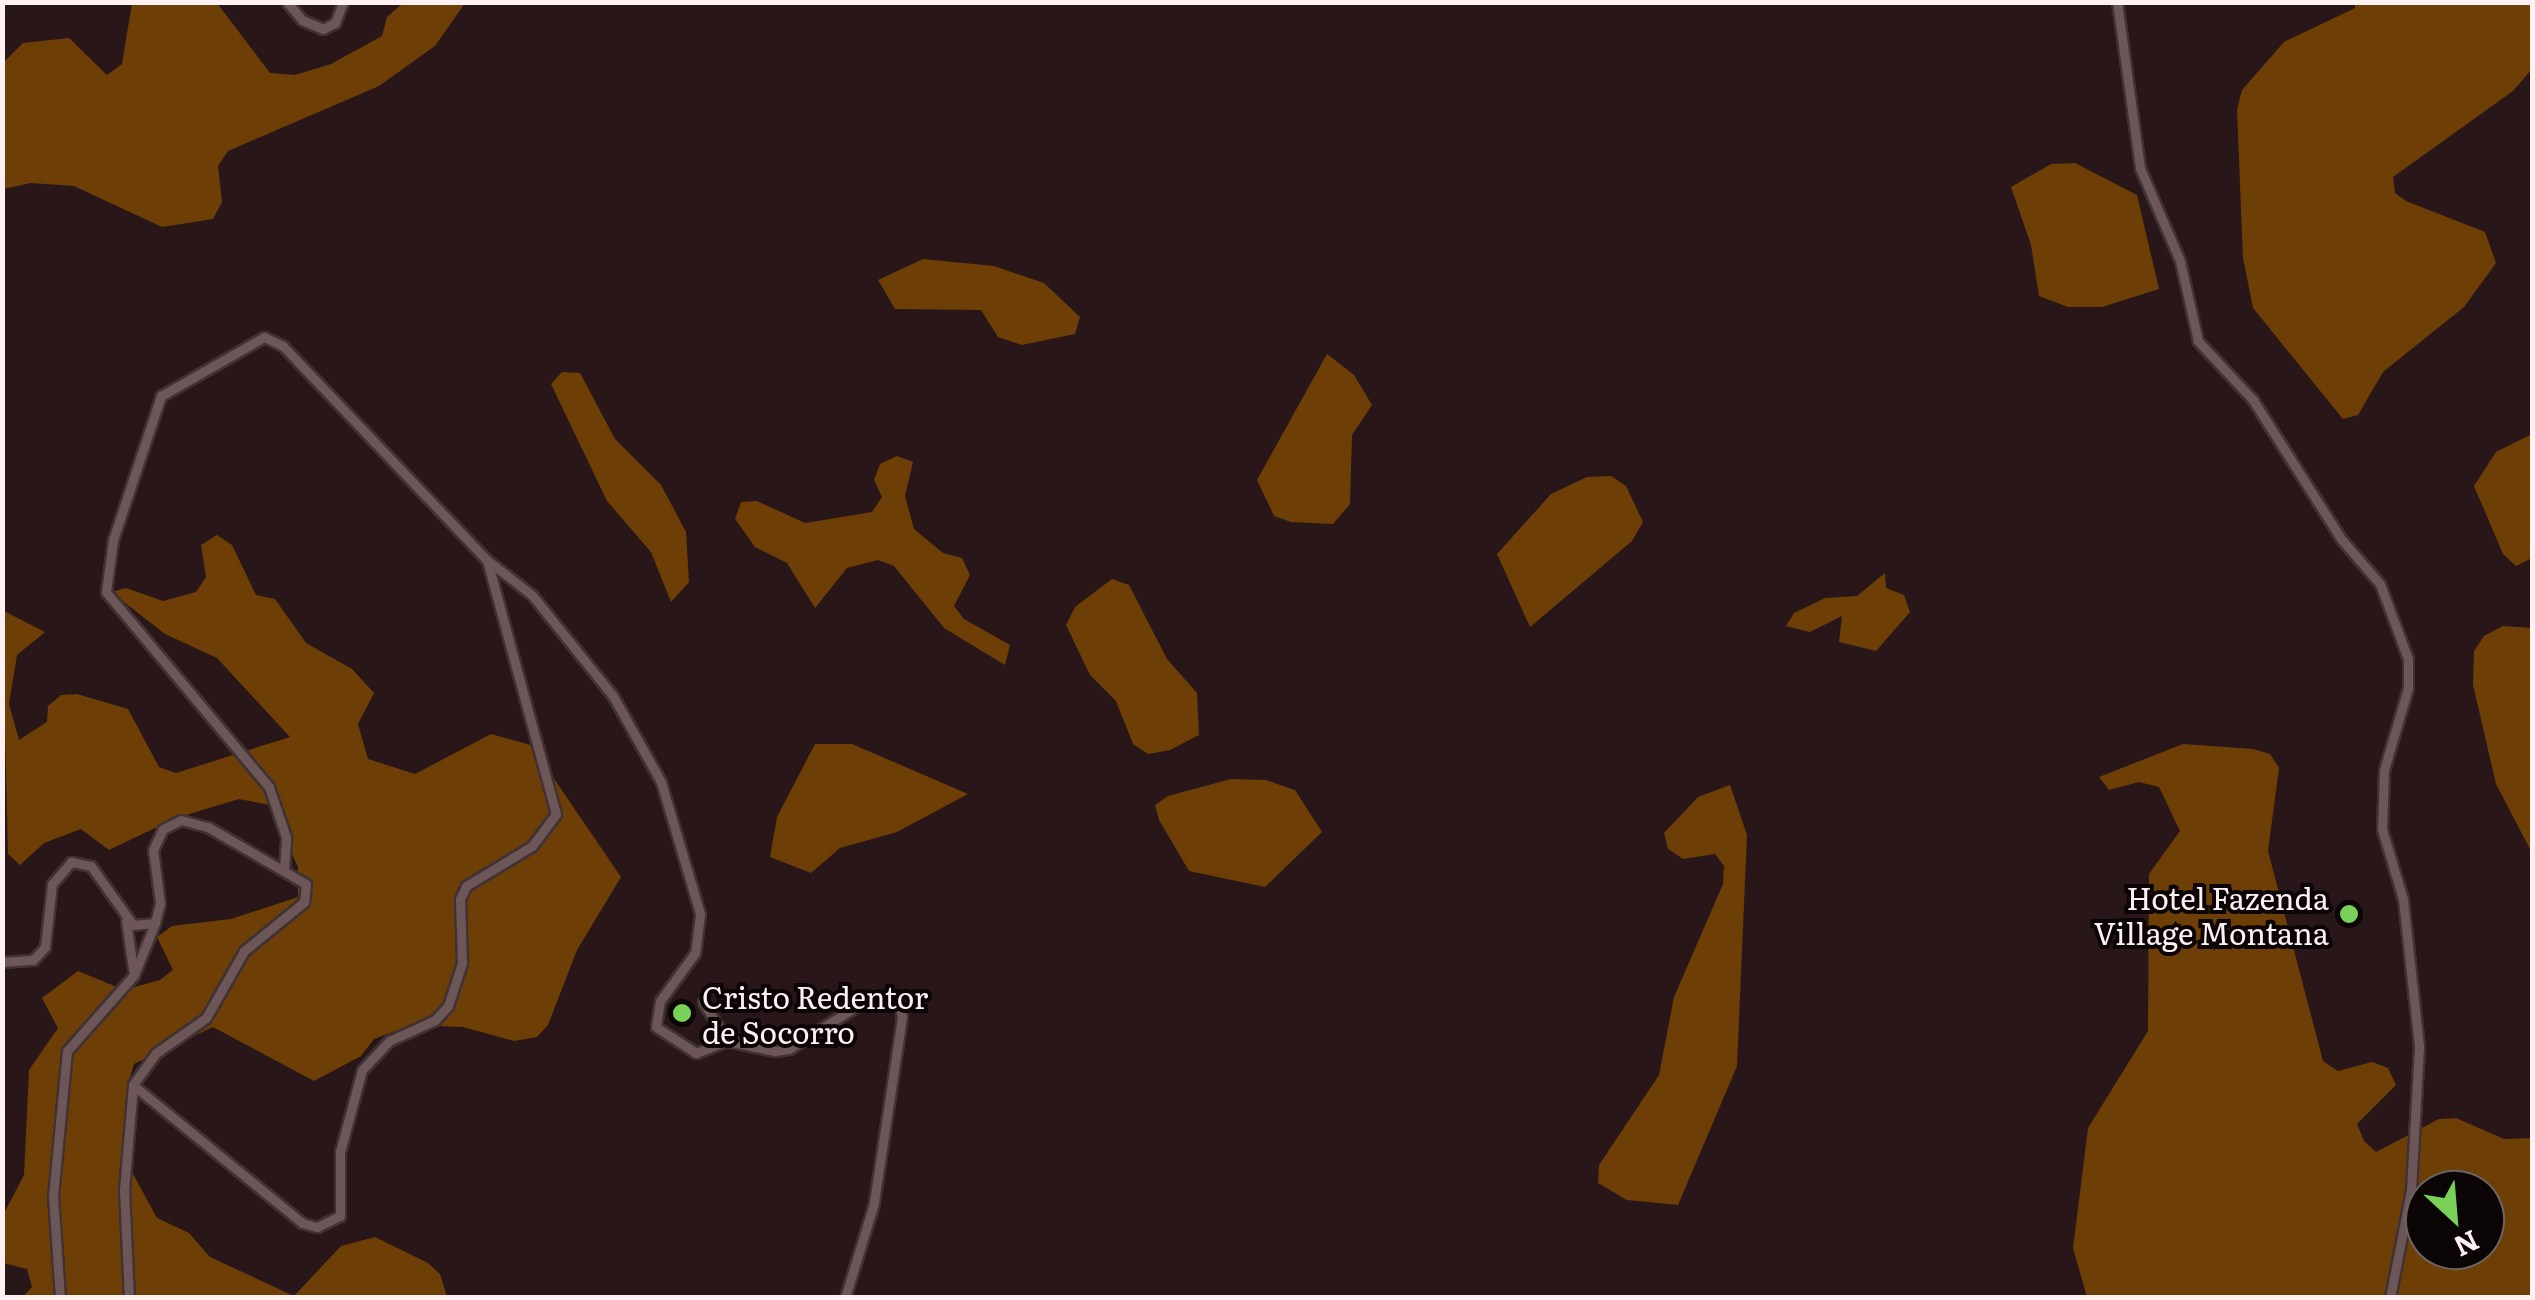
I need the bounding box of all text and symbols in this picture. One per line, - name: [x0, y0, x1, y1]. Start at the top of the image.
- place label: Hotel Fazenda Village Montana: [2094, 879, 2329, 950]
- marker: Hotel Fazenda Village Montana: [2338, 903, 2360, 925]
- place label: Cristo Redentor de Socorro: [702, 978, 928, 1048]
- marker: Cristo Redentor de Socorro: [671, 1002, 693, 1024]
- north arrow: [2405, 1170, 2505, 1270]
- text: N: [2448, 1221, 2487, 1269]

